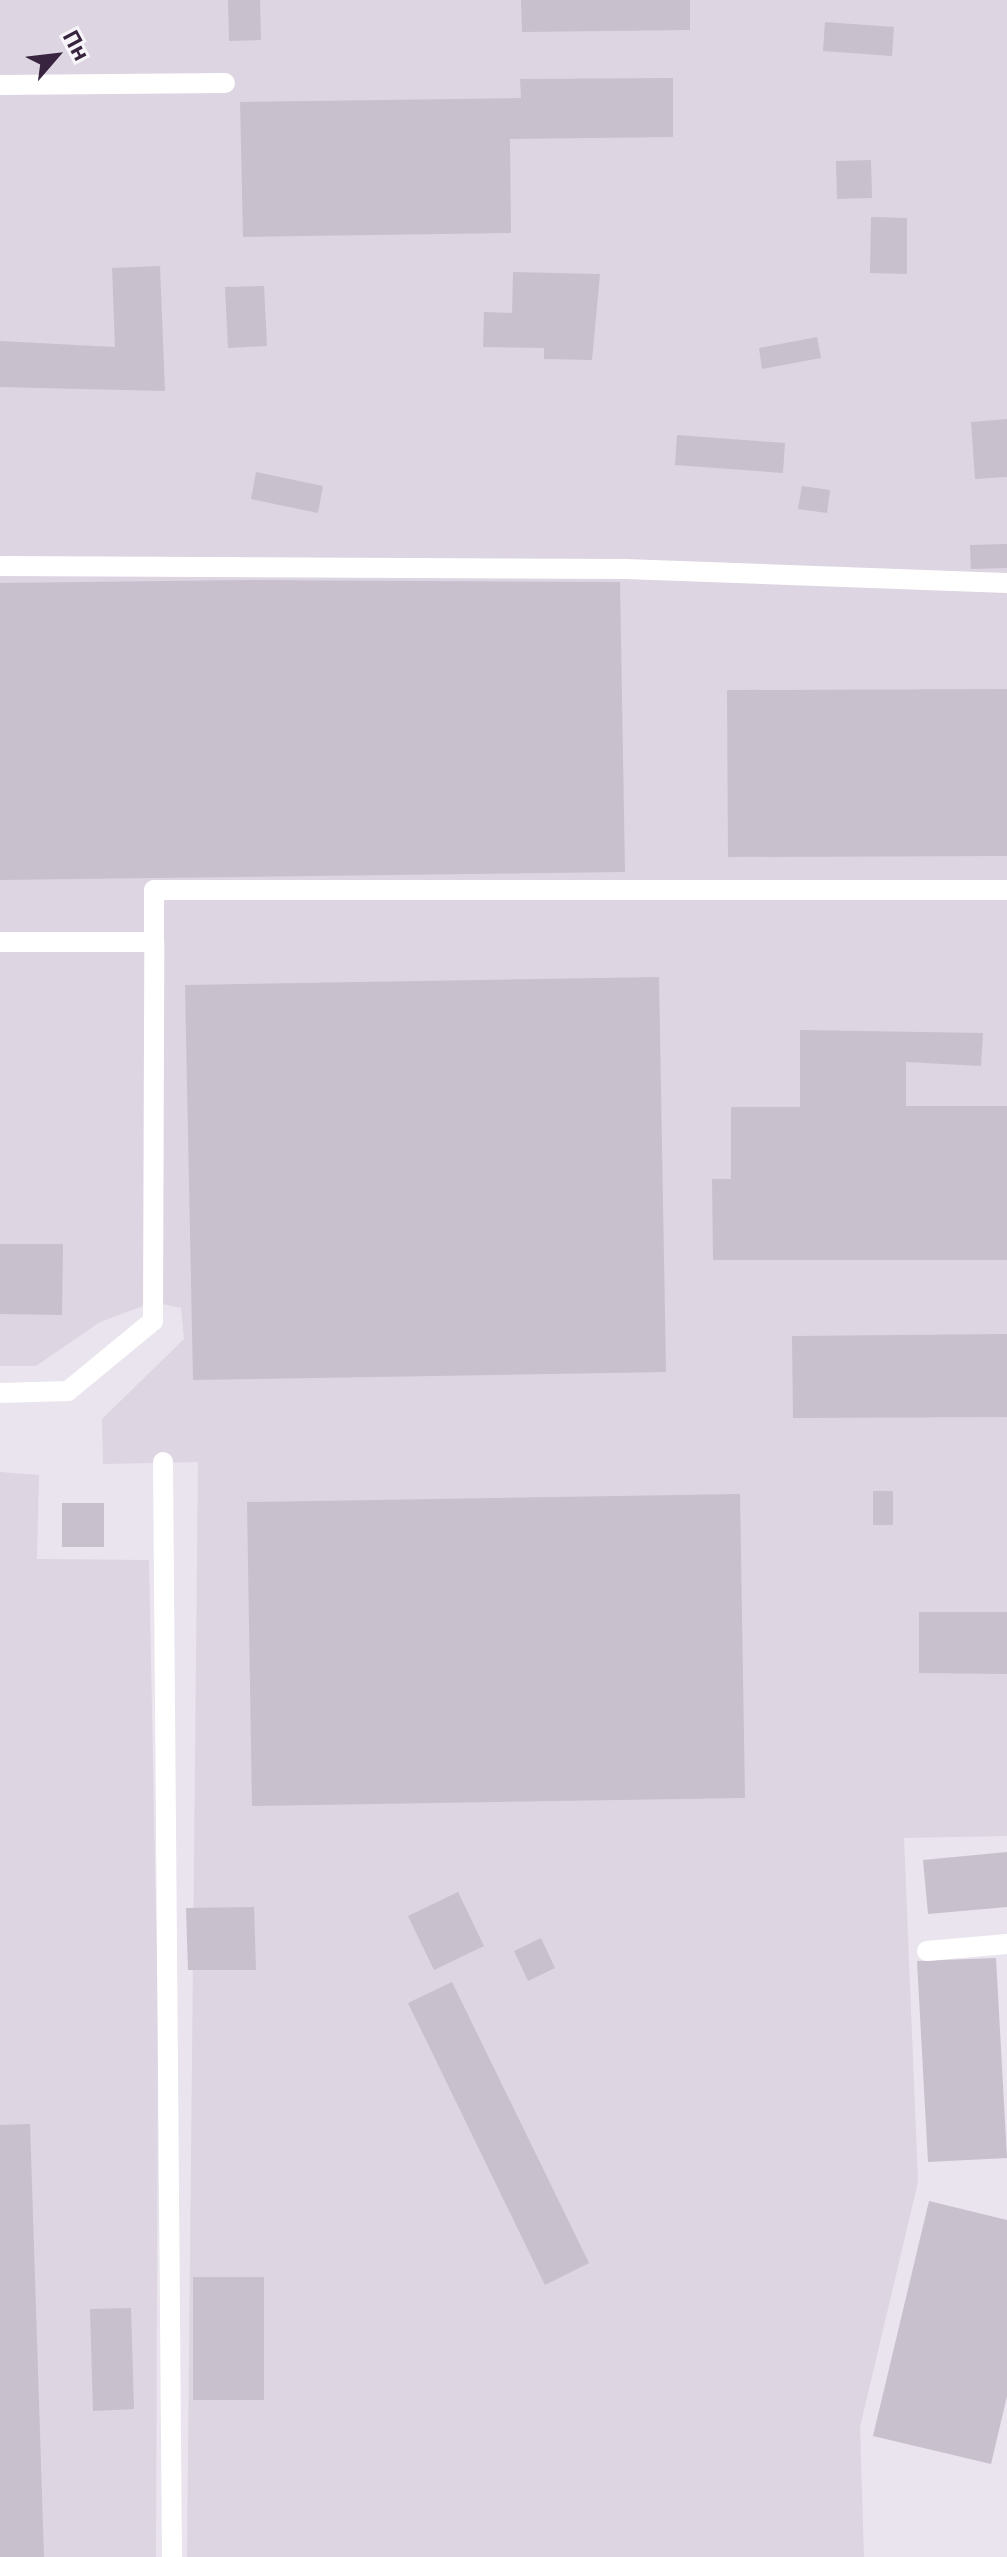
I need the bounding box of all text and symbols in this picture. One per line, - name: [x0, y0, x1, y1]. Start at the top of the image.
- north arrow: [16, 16, 96, 96]
- text: Пн: [57, 24, 98, 65]

